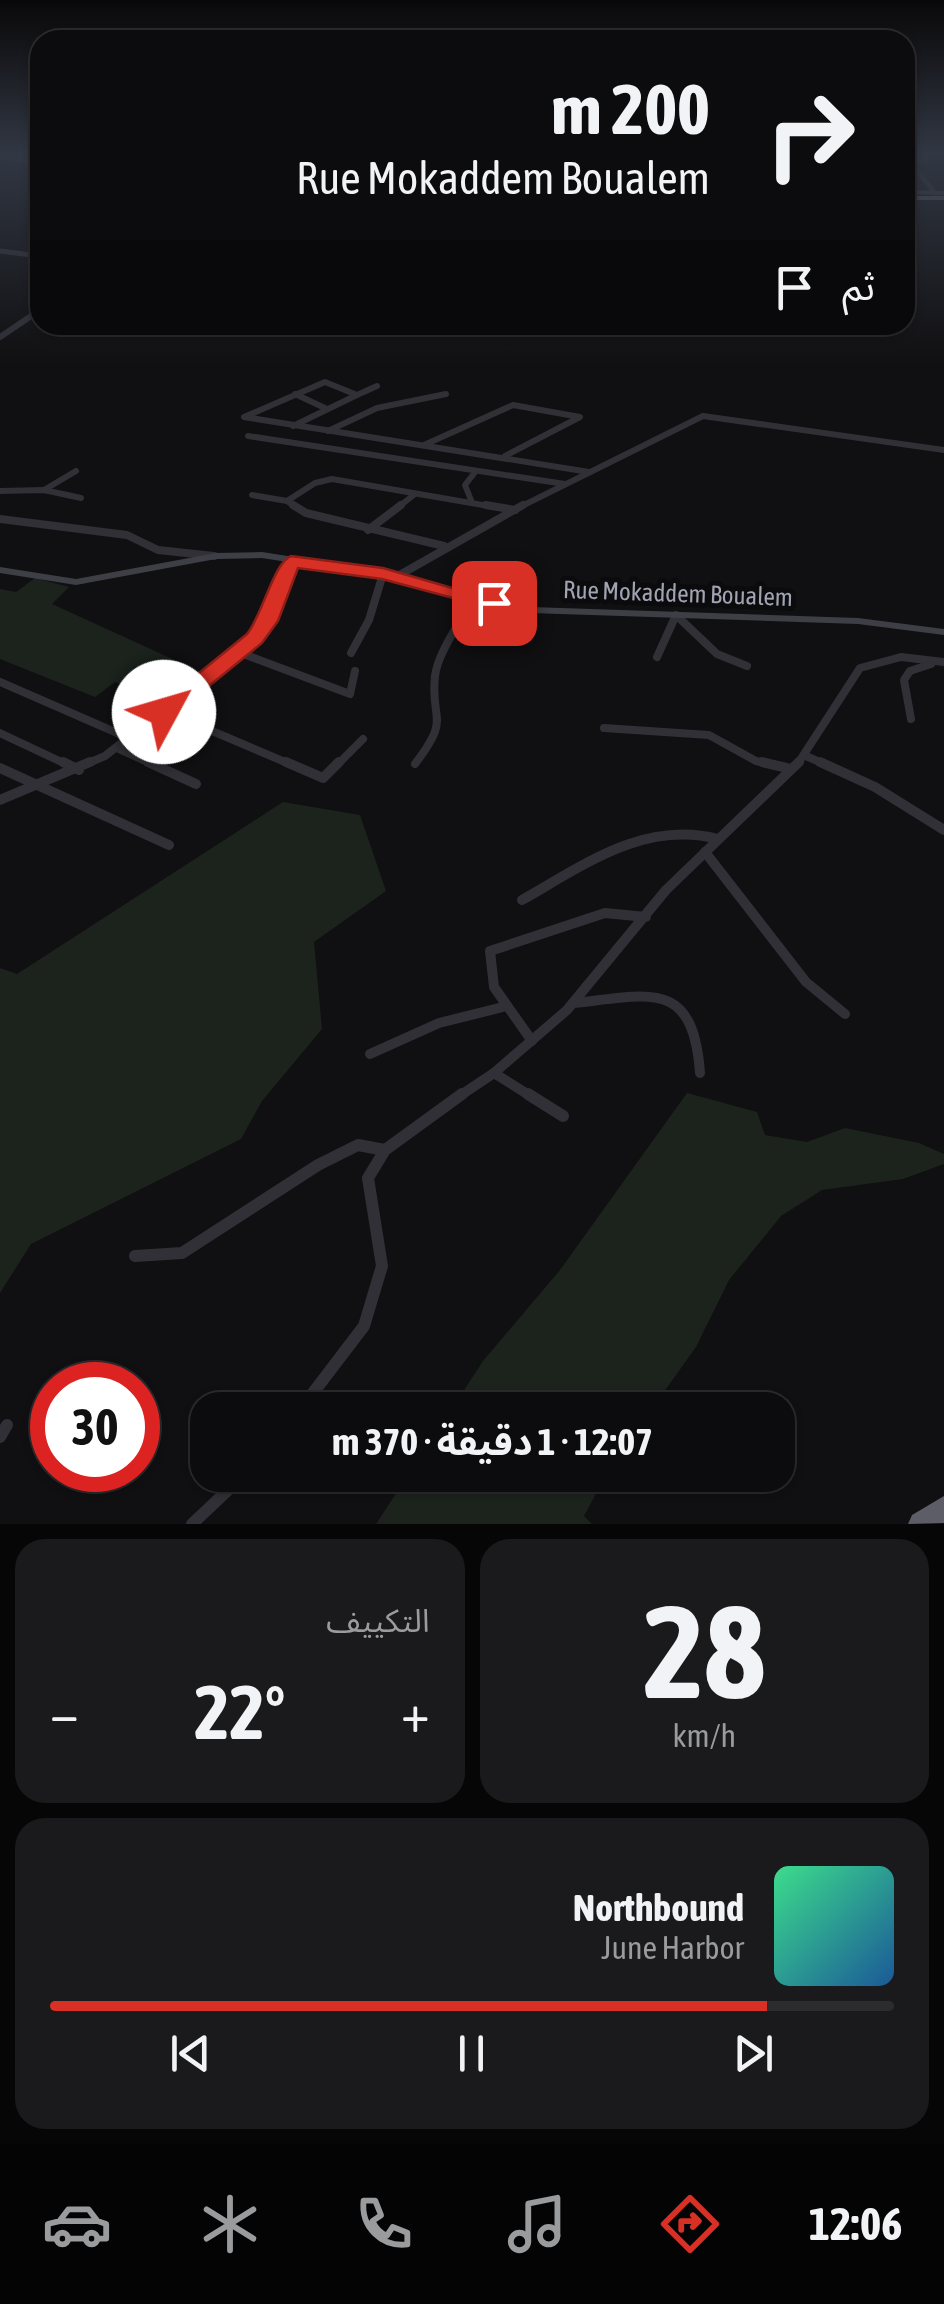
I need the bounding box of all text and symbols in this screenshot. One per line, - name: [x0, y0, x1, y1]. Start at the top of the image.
- text: 200 m: [551, 69, 710, 149]
- icon: right: [745, 70, 875, 200]
- text: Rue Mokaddem Boualem: [296, 152, 710, 204]
- icon: arrive: [767, 260, 822, 315]
- text: ثم: [842, 265, 875, 308]
- pin: [452, 561, 537, 646]
- street label: Rue Mokaddem Boualem: [563, 575, 793, 611]
- icon: arrive: [467, 576, 522, 631]
- position arrow: [112, 660, 216, 764]
- speed limit sign: 30: [30, 1362, 160, 1492]
- text: 12:07 · 1 دقيقة · 370 m: [332, 1420, 653, 1463]
- text: 28: [643, 1577, 765, 1726]
- text: التكييف: [326, 1602, 430, 1639]
- text: 22°: [194, 1669, 285, 1755]
- text: −: [50, 1681, 79, 1744]
- text: +: [401, 1681, 429, 1744]
- text: km/h: [673, 1717, 736, 1754]
- text: Northbound: [573, 1886, 744, 1929]
- text: June Harbor: [601, 1929, 744, 1966]
- icon: previous: [163, 2026, 218, 2081]
- icon: pause: [444, 2026, 499, 2081]
- icon: next: [726, 2026, 781, 2081]
- icon: car: [42, 2189, 112, 2259]
- icon: climate: [195, 2189, 265, 2259]
- icon: phone: [349, 2189, 419, 2259]
- icon: music: [502, 2189, 572, 2259]
- icon: directions: [655, 2189, 725, 2259]
- text: 12:06: [809, 2198, 902, 2250]

